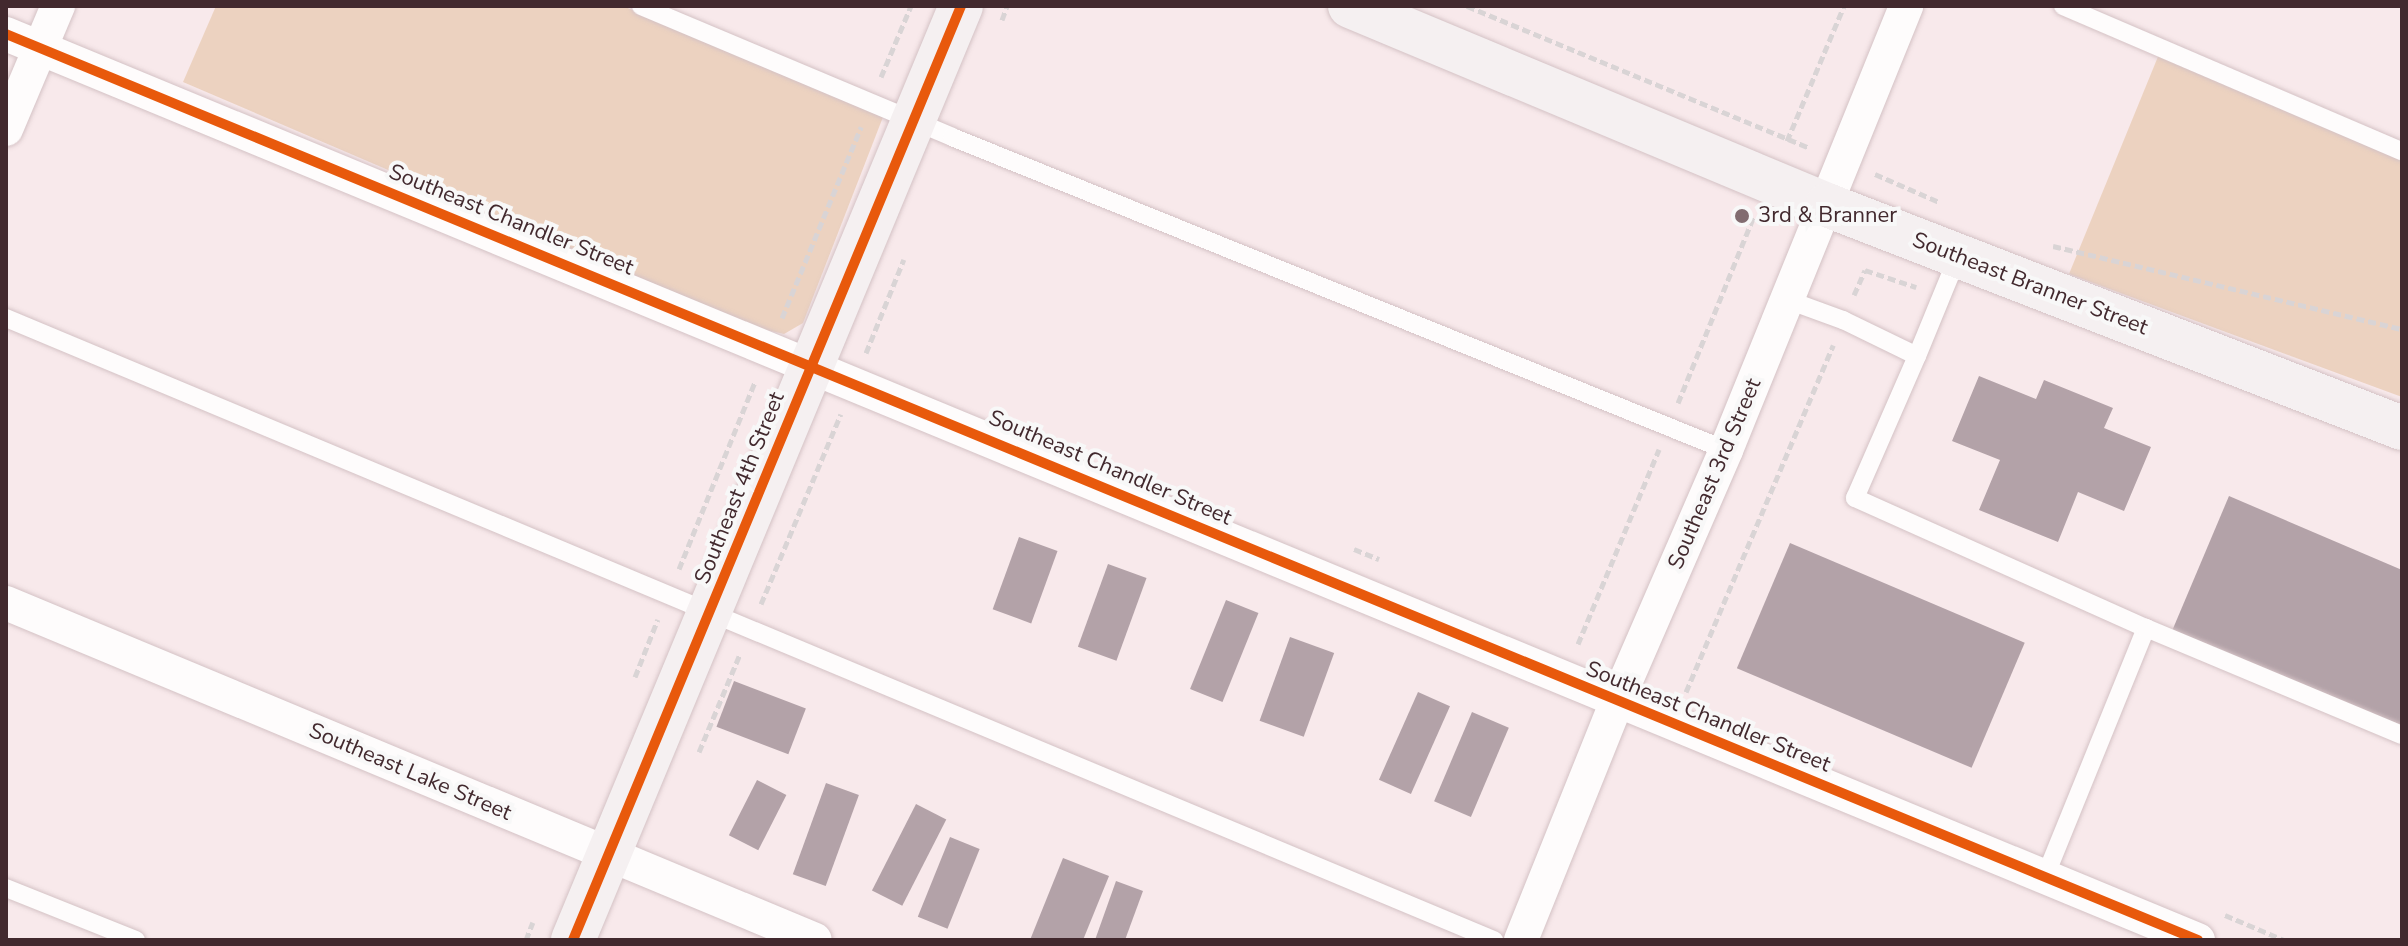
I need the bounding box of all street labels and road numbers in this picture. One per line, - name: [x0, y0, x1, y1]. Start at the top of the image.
- street label: Southeast Chandler Street: [385, 159, 637, 281]
- street label: Southeast Branner Street: [1909, 227, 2151, 341]
- street label: Southeast 3rd Street: [1663, 375, 1767, 573]
- street label: Southeast 4th Street: [689, 388, 791, 588]
- street label: Southeast Chandler Street: [985, 405, 1235, 531]
- street label: Southeast Chandler Street: [1582, 656, 1834, 778]
- street label: Southeast Lake Street: [305, 717, 515, 827]

